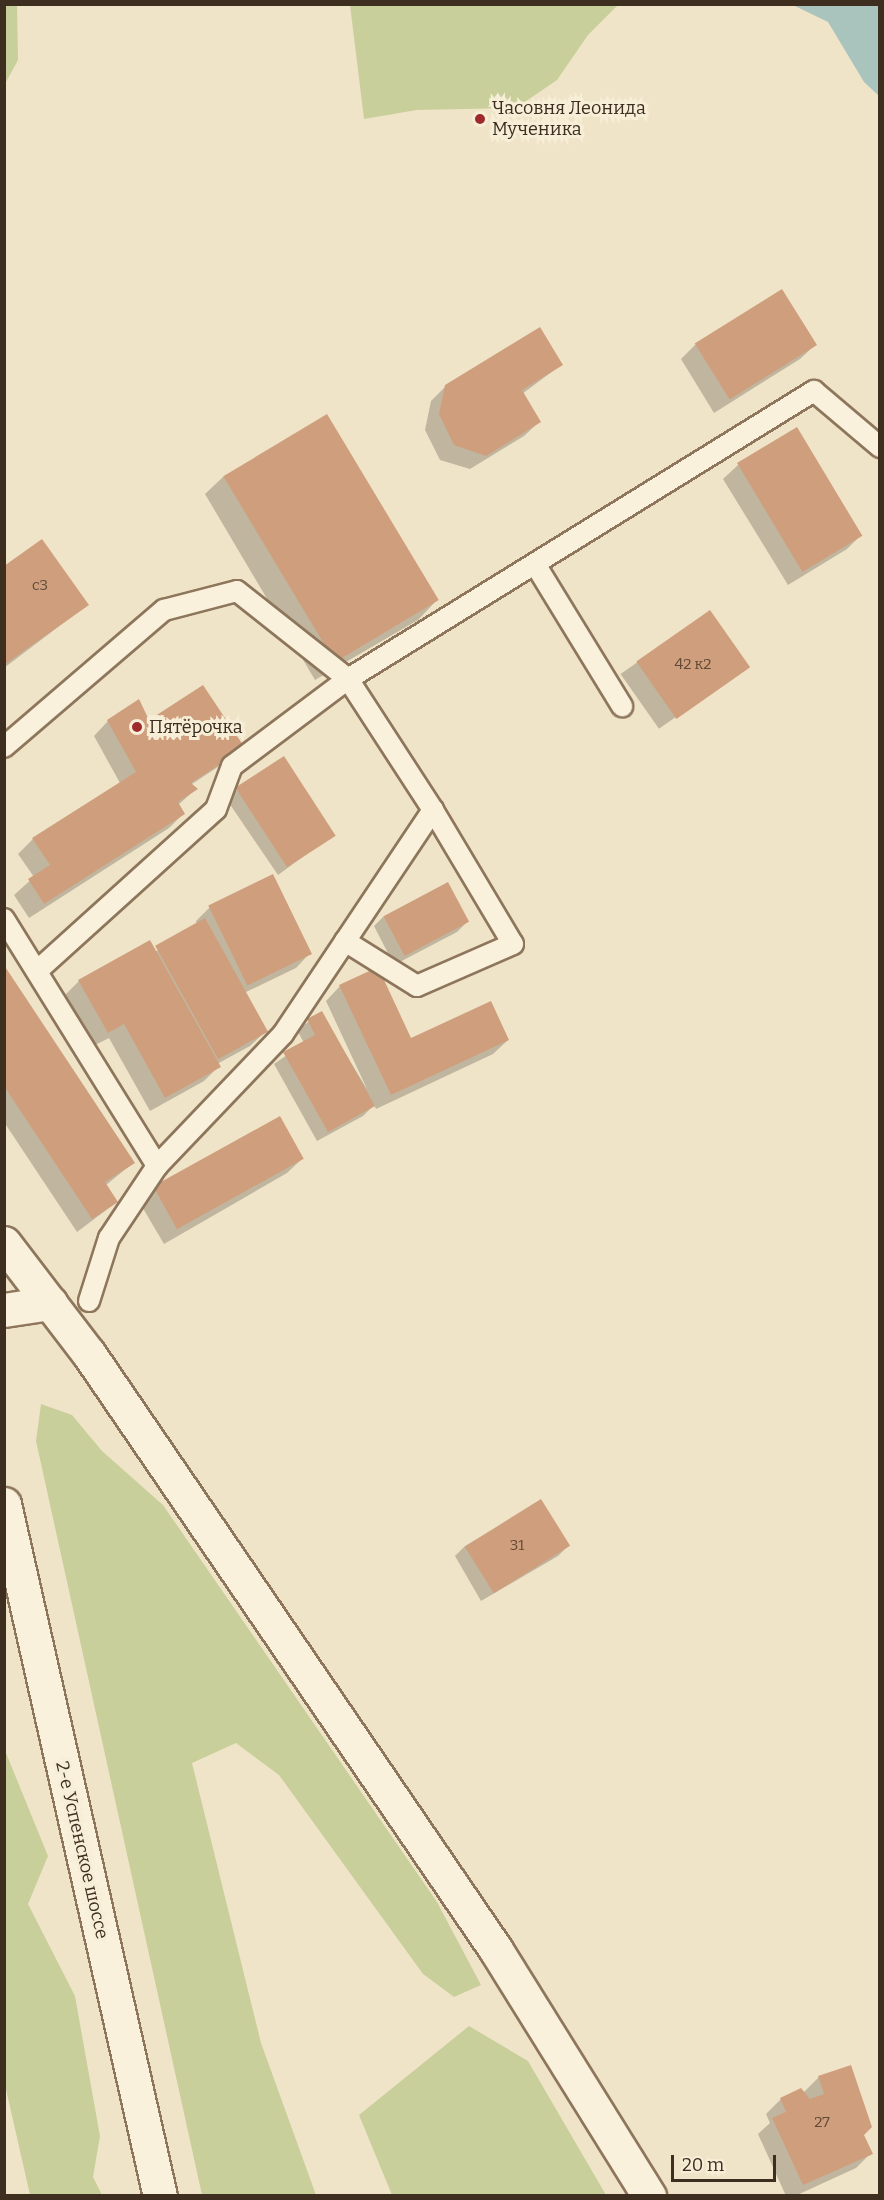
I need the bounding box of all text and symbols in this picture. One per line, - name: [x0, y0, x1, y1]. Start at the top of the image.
- place label: Часовня Леонида Мученика: [492, 98, 646, 140]
- marker: Часовня Леонида Мученика: [473, 112, 487, 126]
- house number: с3: [32, 577, 48, 595]
- house number: 42 к2: [675, 656, 711, 674]
- place label: Пятёрочка: [149, 716, 243, 738]
- marker: Пятёрочка: [130, 720, 144, 734]
- house number: 31: [510, 1537, 524, 1555]
- street label: 2-е Успенское шоссе: [51, 1759, 113, 1941]
- house number: 27: [814, 2114, 830, 2132]
- scale bar: [674, 2143, 779, 2181]
- text: 20 m: [682, 2154, 724, 2176]

